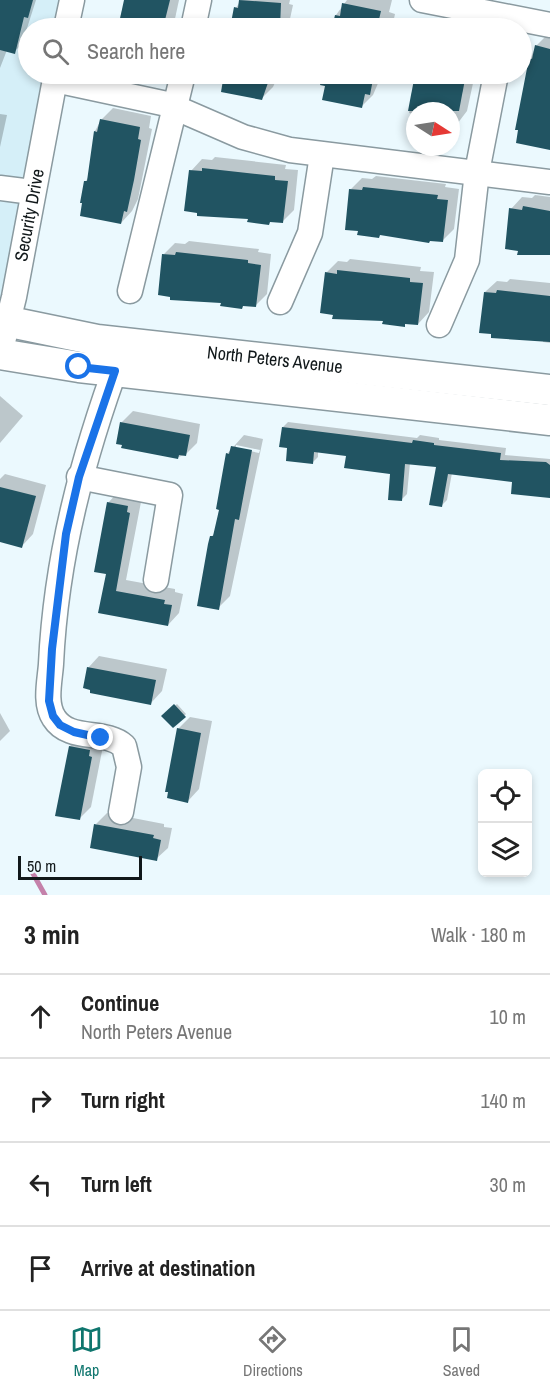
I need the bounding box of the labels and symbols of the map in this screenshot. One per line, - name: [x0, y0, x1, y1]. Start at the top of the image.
- north arrow: [406, 102, 460, 156]
- street label: Security Drive: [8, 167, 50, 263]
- street label: North Peters Avenue: [206, 339, 344, 379]
- route start: [65, 353, 91, 379]
- route end: [87, 724, 113, 750]
- scale bar: [18, 853, 142, 880]

